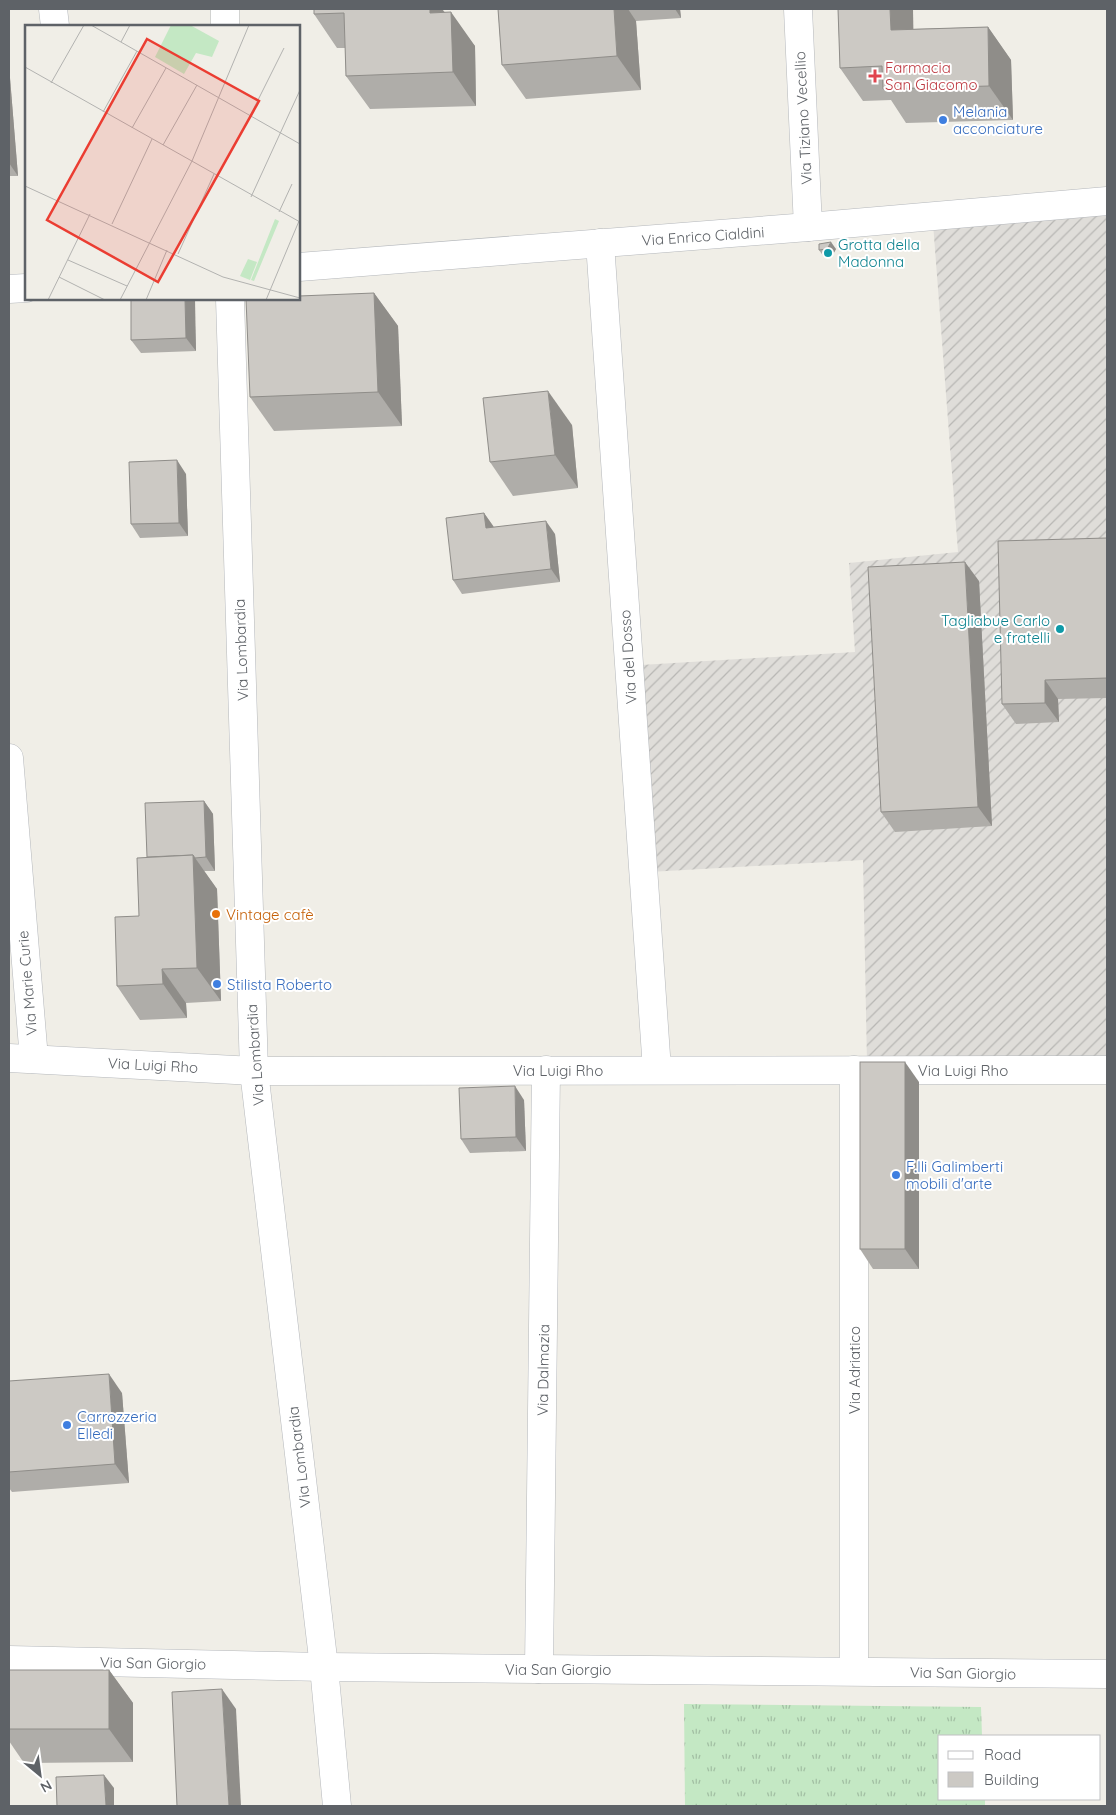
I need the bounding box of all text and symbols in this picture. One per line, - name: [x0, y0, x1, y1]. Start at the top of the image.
- inset map: [25, 25, 300, 300]
- street label: Via Tiziano Vecellio: [790, 51, 816, 185]
- place label: Farmacia San Giacomo: [885, 58, 978, 94]
- marker: Farmacia San Giacomo: [869, 70, 881, 82]
- place label: Melania acconciature: [953, 102, 1043, 138]
- marker: Melania acconciature: [937, 114, 949, 126]
- street label: Via Enrico Cialdini: [641, 222, 765, 250]
- place label: Grotta della Madonna: [838, 235, 920, 271]
- marker: Grotta della Madonna: [822, 247, 834, 259]
- street label: Via Lombardia: [230, 599, 252, 701]
- street label: Via del Dosso: [615, 609, 641, 705]
- place label: Tagliabue Carlo e fratelli: [941, 611, 1050, 647]
- marker: Tagliabue Carlo e fratelli: [1054, 623, 1066, 635]
- place label: Vintage cafè: [226, 905, 314, 924]
- marker: Vintage cafè: [210, 908, 222, 920]
- street label: Via Marie Curie: [13, 930, 41, 1036]
- place label: Stilista Roberto: [227, 975, 332, 994]
- marker: Stilista Roberto: [211, 978, 223, 990]
- street label: Via Lombardia: [242, 1003, 268, 1107]
- street label: Via Luigi Rho: [107, 1053, 199, 1077]
- street label: Via Luigi Rho: [513, 1061, 603, 1080]
- street label: Via Luigi Rho: [918, 1061, 1008, 1080]
- place label: F.lli Galimberti mobili d'arte: [906, 1157, 1003, 1193]
- marker: F.lli Galimberti mobili d'arte: [890, 1169, 902, 1181]
- street label: Via Dalmazia: [533, 1324, 553, 1416]
- street label: Via Adriatico: [845, 1326, 864, 1414]
- street label: Via Lombardia: [283, 1405, 315, 1509]
- place label: Carrozzeria Elledi: [77, 1407, 157, 1443]
- marker: Carrozzeria Elledi: [61, 1419, 73, 1431]
- street label: Via San Giorgio: [100, 1653, 206, 1673]
- street label: Via San Giorgio: [505, 1660, 611, 1679]
- street label: Via San Giorgio: [910, 1663, 1016, 1683]
- legend: [938, 1735, 1101, 1800]
- text: Road: [984, 1745, 1021, 1764]
- north arrow: [15, 1750, 65, 1800]
- text: Building: [984, 1770, 1039, 1789]
- text: N: [37, 1776, 55, 1797]

